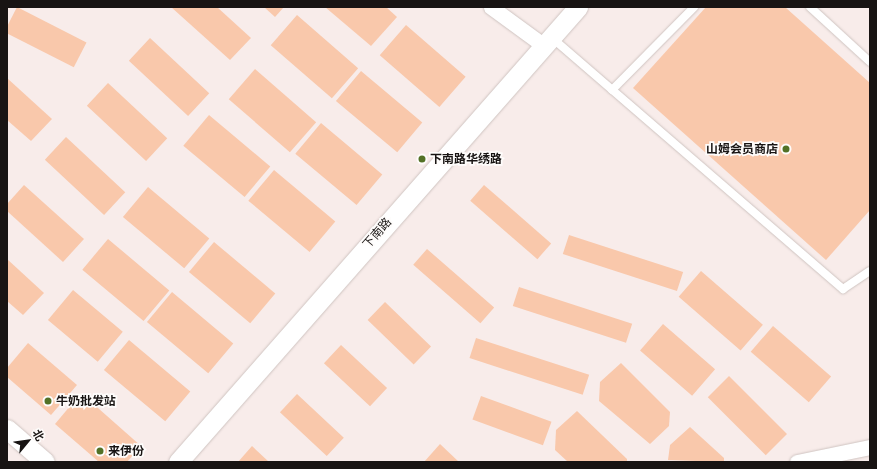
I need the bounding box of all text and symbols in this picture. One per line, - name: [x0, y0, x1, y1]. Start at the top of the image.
- place label: 山姆会员商店: [706, 142, 778, 156]
- marker: 山姆会员商店: [781, 144, 791, 154]
- place label: 下南路华绣路: [430, 152, 502, 166]
- marker: 下南路华绣路: [417, 154, 427, 164]
- street label: 下南路: [360, 215, 394, 251]
- place label: 牛奶批发站: [56, 394, 116, 408]
- marker: 牛奶批发站: [43, 396, 53, 406]
- north arrow: [8, 421, 48, 461]
- text: 北: [31, 427, 46, 443]
- place label: 来伊份: [108, 444, 144, 458]
- marker: 来伊份: [95, 446, 105, 456]

